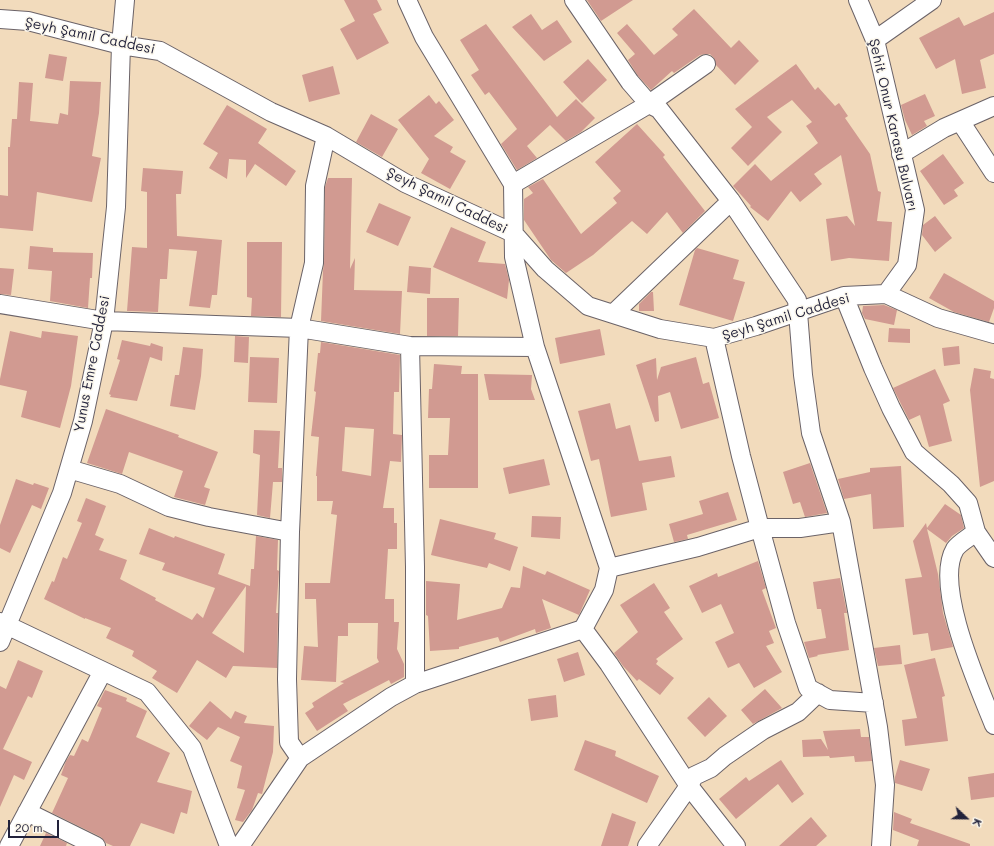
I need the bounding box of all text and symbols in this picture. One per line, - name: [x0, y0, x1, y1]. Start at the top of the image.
- street label: Şeyh Şamil Caddesi: [23, 14, 157, 58]
- street label: Şehit Onur Karasu Bulvarı: [865, 37, 921, 213]
- street label: Şeyh Şamil Caddesi: [384, 164, 510, 238]
- street label: Şeyh Şamil Caddesi: [720, 290, 852, 344]
- street label: Yunus Emre Caddesi: [70, 294, 114, 434]
- north arrow: [946, 798, 986, 838]
- scale bar: [10, 812, 61, 838]
- text: K: [969, 817, 986, 829]
- text: 20 m: [15, 819, 43, 835]

